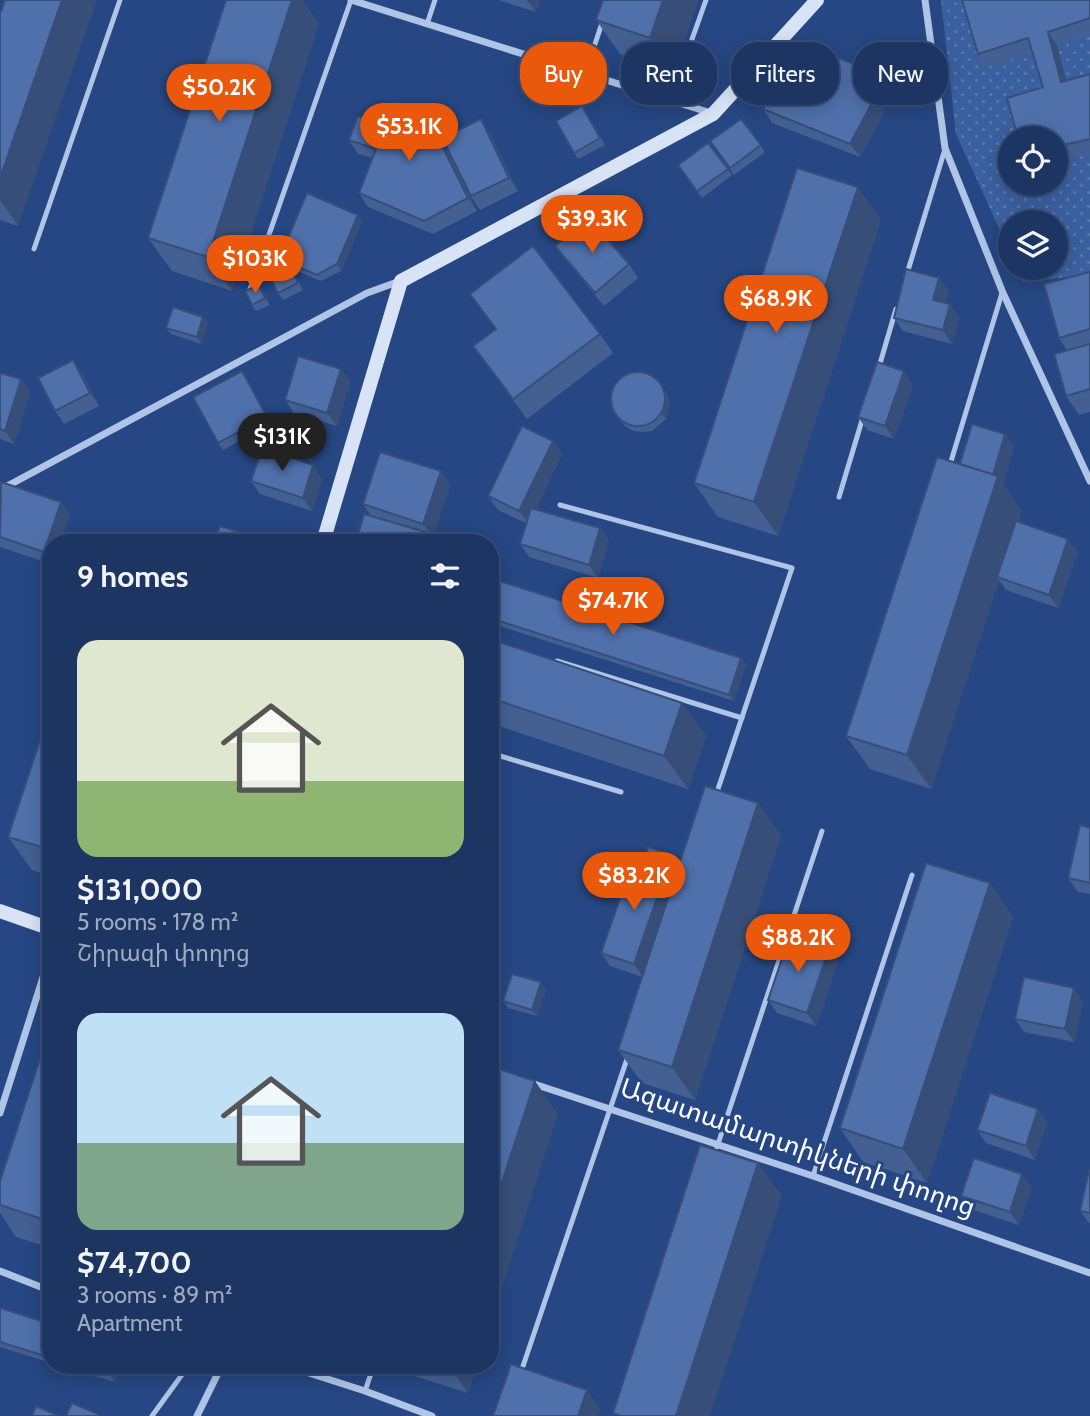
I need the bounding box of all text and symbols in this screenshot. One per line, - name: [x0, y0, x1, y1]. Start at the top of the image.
- chip: Buy: [520, 42, 607, 105]
- chip: Rent: [621, 42, 717, 105]
- chip: Filters: [731, 42, 839, 105]
- chip: New: [853, 42, 948, 105]
- pin: $50.2K: [162, 64, 276, 124]
- text: $50.2K: [182, 73, 256, 101]
- pin: $53.1K: [352, 104, 466, 163]
- text: $53.1K: [376, 112, 442, 140]
- map controls: [998, 126, 1068, 280]
- button: locate: [998, 126, 1068, 196]
- pin: $39.3K: [535, 196, 649, 255]
- text: $39.3K: [557, 204, 627, 232]
- button: layers: [998, 210, 1068, 280]
- pin: $103K: [206, 236, 304, 295]
- text: $103K: [223, 244, 287, 272]
- pin: $68.9K: [719, 276, 833, 335]
- text: $68.9K: [740, 284, 812, 312]
- pin: $131K: [233, 414, 331, 473]
- text: $131K: [253, 422, 311, 450]
- icon: filters: [426, 557, 464, 595]
- text: 9 homes: [77, 558, 188, 595]
- pin: $74.7K: [556, 578, 670, 637]
- text: $74.7K: [578, 586, 648, 614]
- icon: home: [208, 685, 334, 811]
- pin: $83.2K: [577, 852, 691, 912]
- text: $83.2K: [598, 861, 670, 889]
- text: $131,000: [77, 871, 203, 908]
- text: 5 rooms · 178 m²: [77, 908, 238, 936]
- pin: $88.2K: [741, 914, 855, 974]
- text: $88.2K: [762, 923, 834, 951]
- text: Շիրազի փողոց: [77, 939, 250, 967]
- icon: home: [208, 1058, 334, 1184]
- street label: Ազատամարտիկների փողոց: [616, 1071, 980, 1223]
- text: $74,700: [77, 1244, 192, 1281]
- text: 3 rooms · 89 m²: [77, 1281, 232, 1309]
- text: Apartment: [77, 1309, 182, 1337]

